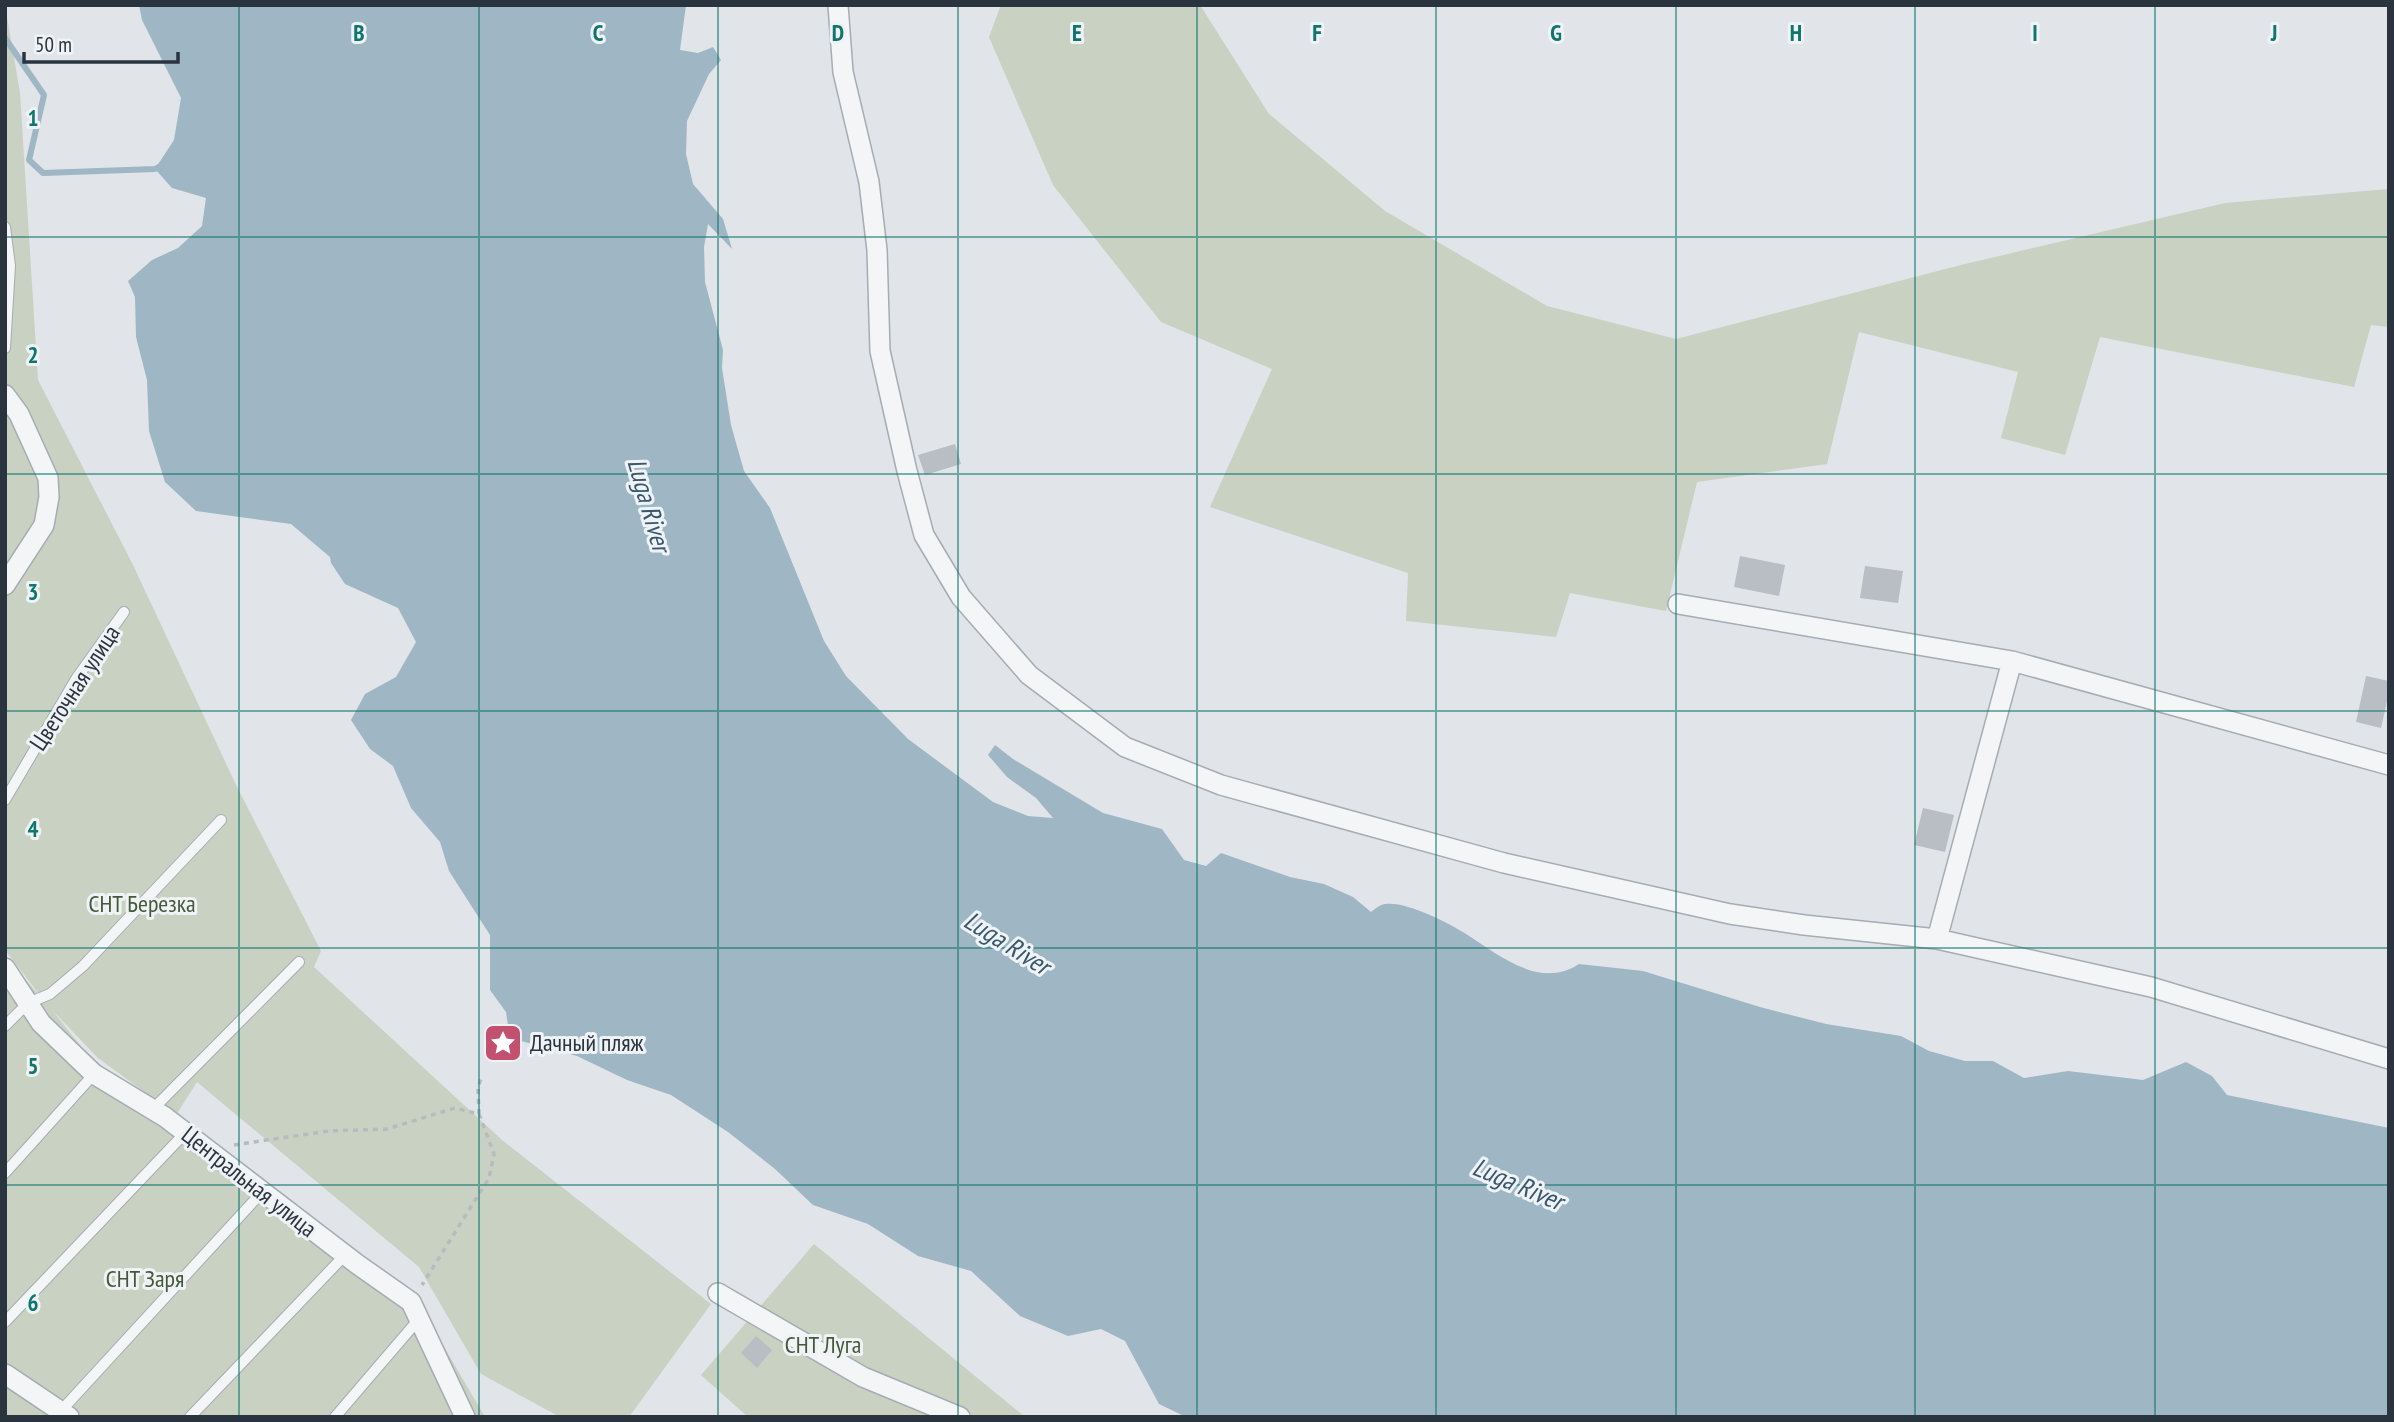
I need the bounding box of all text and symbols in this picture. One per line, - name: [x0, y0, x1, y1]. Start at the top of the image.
- text: B: [353, 18, 365, 47]
- text: C: [593, 18, 604, 47]
- text: D: [832, 18, 844, 47]
- text: E: [1072, 18, 1082, 47]
- text: F: [1312, 18, 1322, 47]
- text: G: [1550, 18, 1562, 47]
- text: H: [1790, 18, 1802, 47]
- text: I: [2032, 18, 2038, 47]
- text: J: [2270, 18, 2277, 47]
- scale bar: [24, 21, 178, 65]
- text: 50 m: [35, 31, 72, 58]
- text: 1: [28, 103, 39, 132]
- text: 2: [28, 340, 39, 369]
- water label: Luga River: [621, 455, 679, 559]
- text: 3: [28, 577, 39, 606]
- street label: Цветочная улица: [22, 619, 127, 756]
- text: 4: [28, 814, 39, 843]
- park label: СНТ Березка: [88, 888, 196, 919]
- water label: Luga River: [958, 903, 1060, 984]
- place icon: Дачный пляж: [482, 1022, 524, 1064]
- place label: Дачный пляж: [530, 1027, 643, 1058]
- text: 5: [28, 1051, 39, 1080]
- street label: Центральная улица: [175, 1119, 323, 1244]
- water label: Luga River: [1468, 1150, 1572, 1219]
- park label: СНТ Заря: [106, 1263, 184, 1294]
- text: 6: [28, 1288, 39, 1317]
- park label: СНТ Луга: [785, 1329, 861, 1360]

